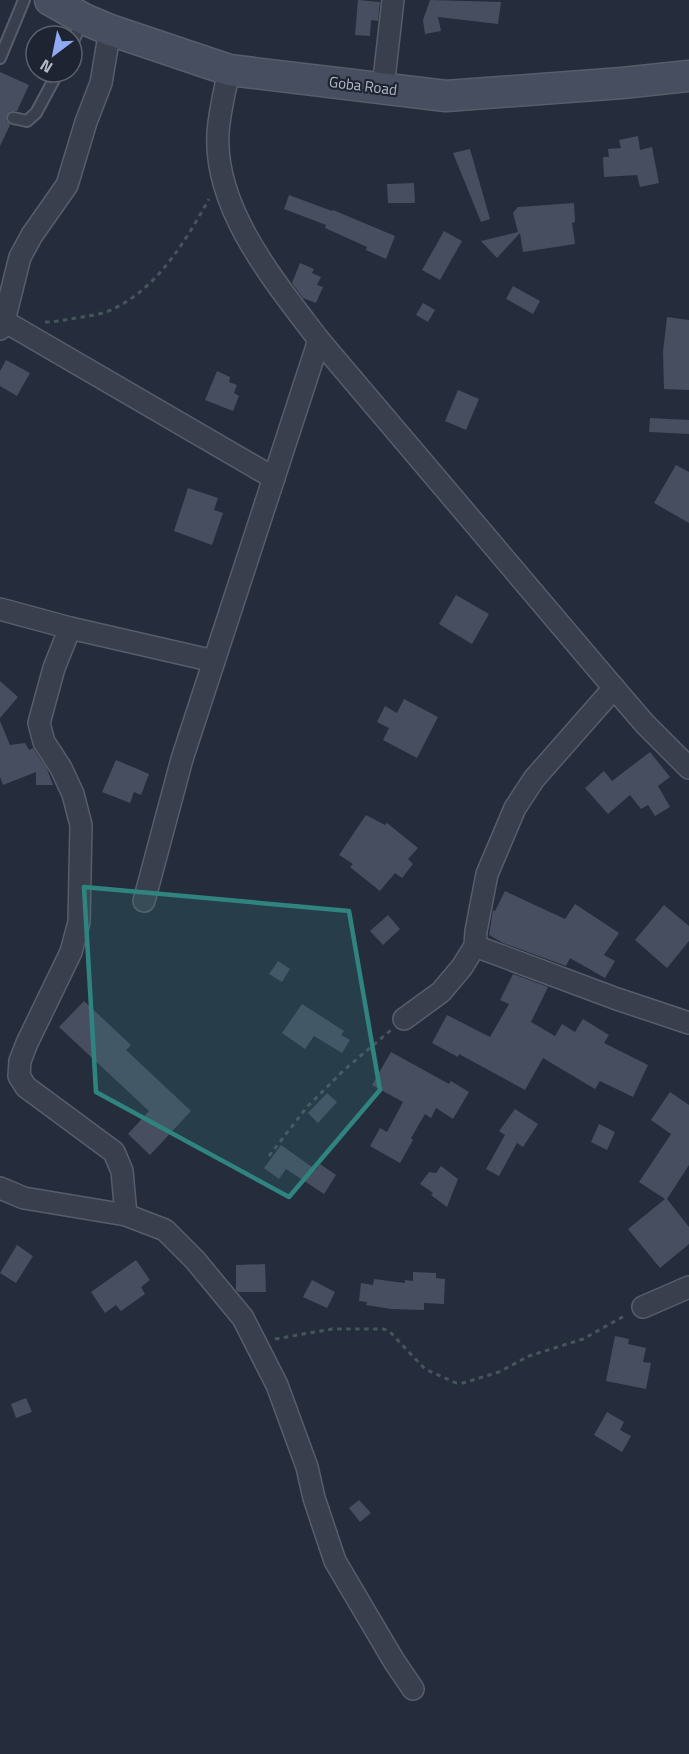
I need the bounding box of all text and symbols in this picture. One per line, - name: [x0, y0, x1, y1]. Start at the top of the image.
- north arrow: [24, 24, 84, 84]
- text: N: [35, 54, 57, 80]
- street label: Goba Road: [328, 70, 398, 101]

